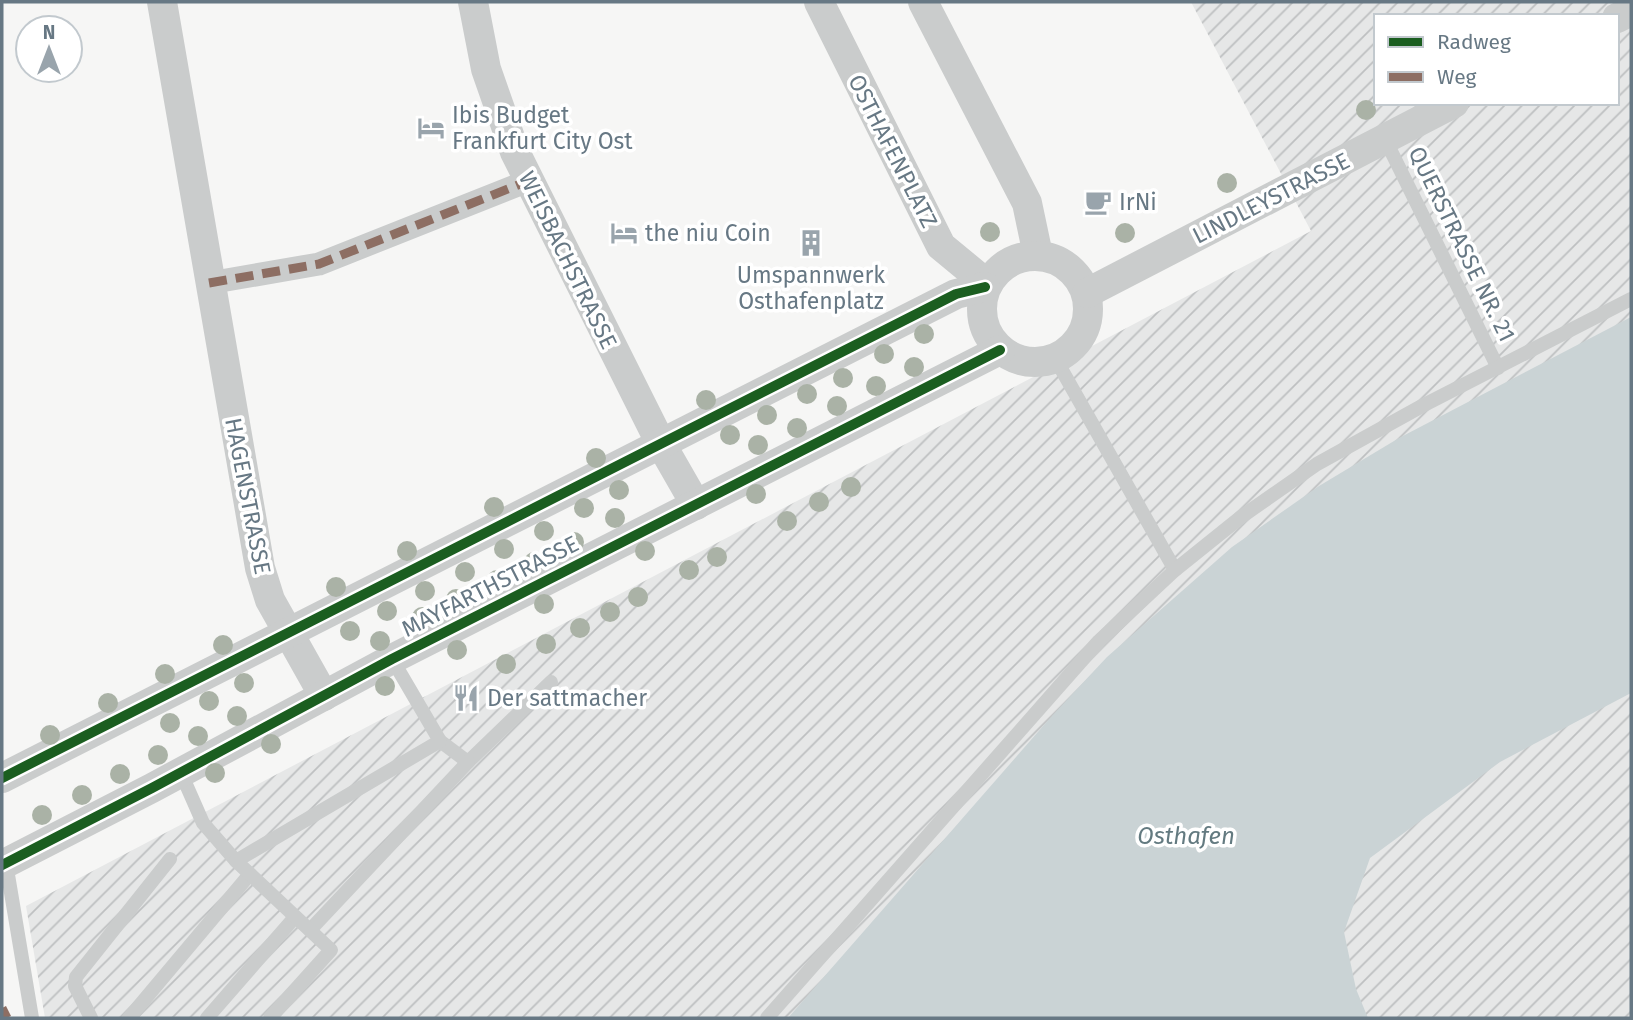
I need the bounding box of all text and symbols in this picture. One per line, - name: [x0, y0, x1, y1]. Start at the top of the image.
- north arrow: [14, 14, 84, 84]
- legend: [1374, 14, 1619, 105]
- text: N: [43, 21, 55, 44]
- text: Radweg: [1437, 29, 1511, 55]
- text: Weg: [1437, 64, 1477, 90]
- street label: OSTHAFENPLATZ: [842, 70, 944, 232]
- place label: Ibis Budget Frankfurt City Ost: [452, 101, 633, 155]
- hotel icon: Ibis Budget Frankfurt City Ost: [416, 113, 446, 143]
- street label: QUERSTRASSE NR. 21: [1403, 142, 1521, 346]
- street label: LINDLEYSTRASSE: [1188, 146, 1354, 250]
- street label: WEISBACHSTRASSE: [513, 167, 623, 353]
- cafe icon: IrNi: [1083, 187, 1113, 217]
- place label: IrNi: [1119, 188, 1157, 216]
- hotel icon: the niu Coin: [609, 218, 639, 248]
- place label: the niu Coin: [645, 219, 771, 247]
- building icon: Umspannwerk Osthafenplatz: [796, 228, 826, 258]
- place label: Umspannwerk Osthafenplatz: [737, 261, 885, 315]
- street label: HAGENSTRASSE: [219, 415, 277, 577]
- street label: MAYFARTHSTRASSE: [397, 529, 583, 643]
- restaurant icon: Der sattmacher: [451, 683, 481, 713]
- place label: Der sattmacher: [487, 684, 647, 712]
- water label: Osthafen: [1137, 822, 1235, 850]

